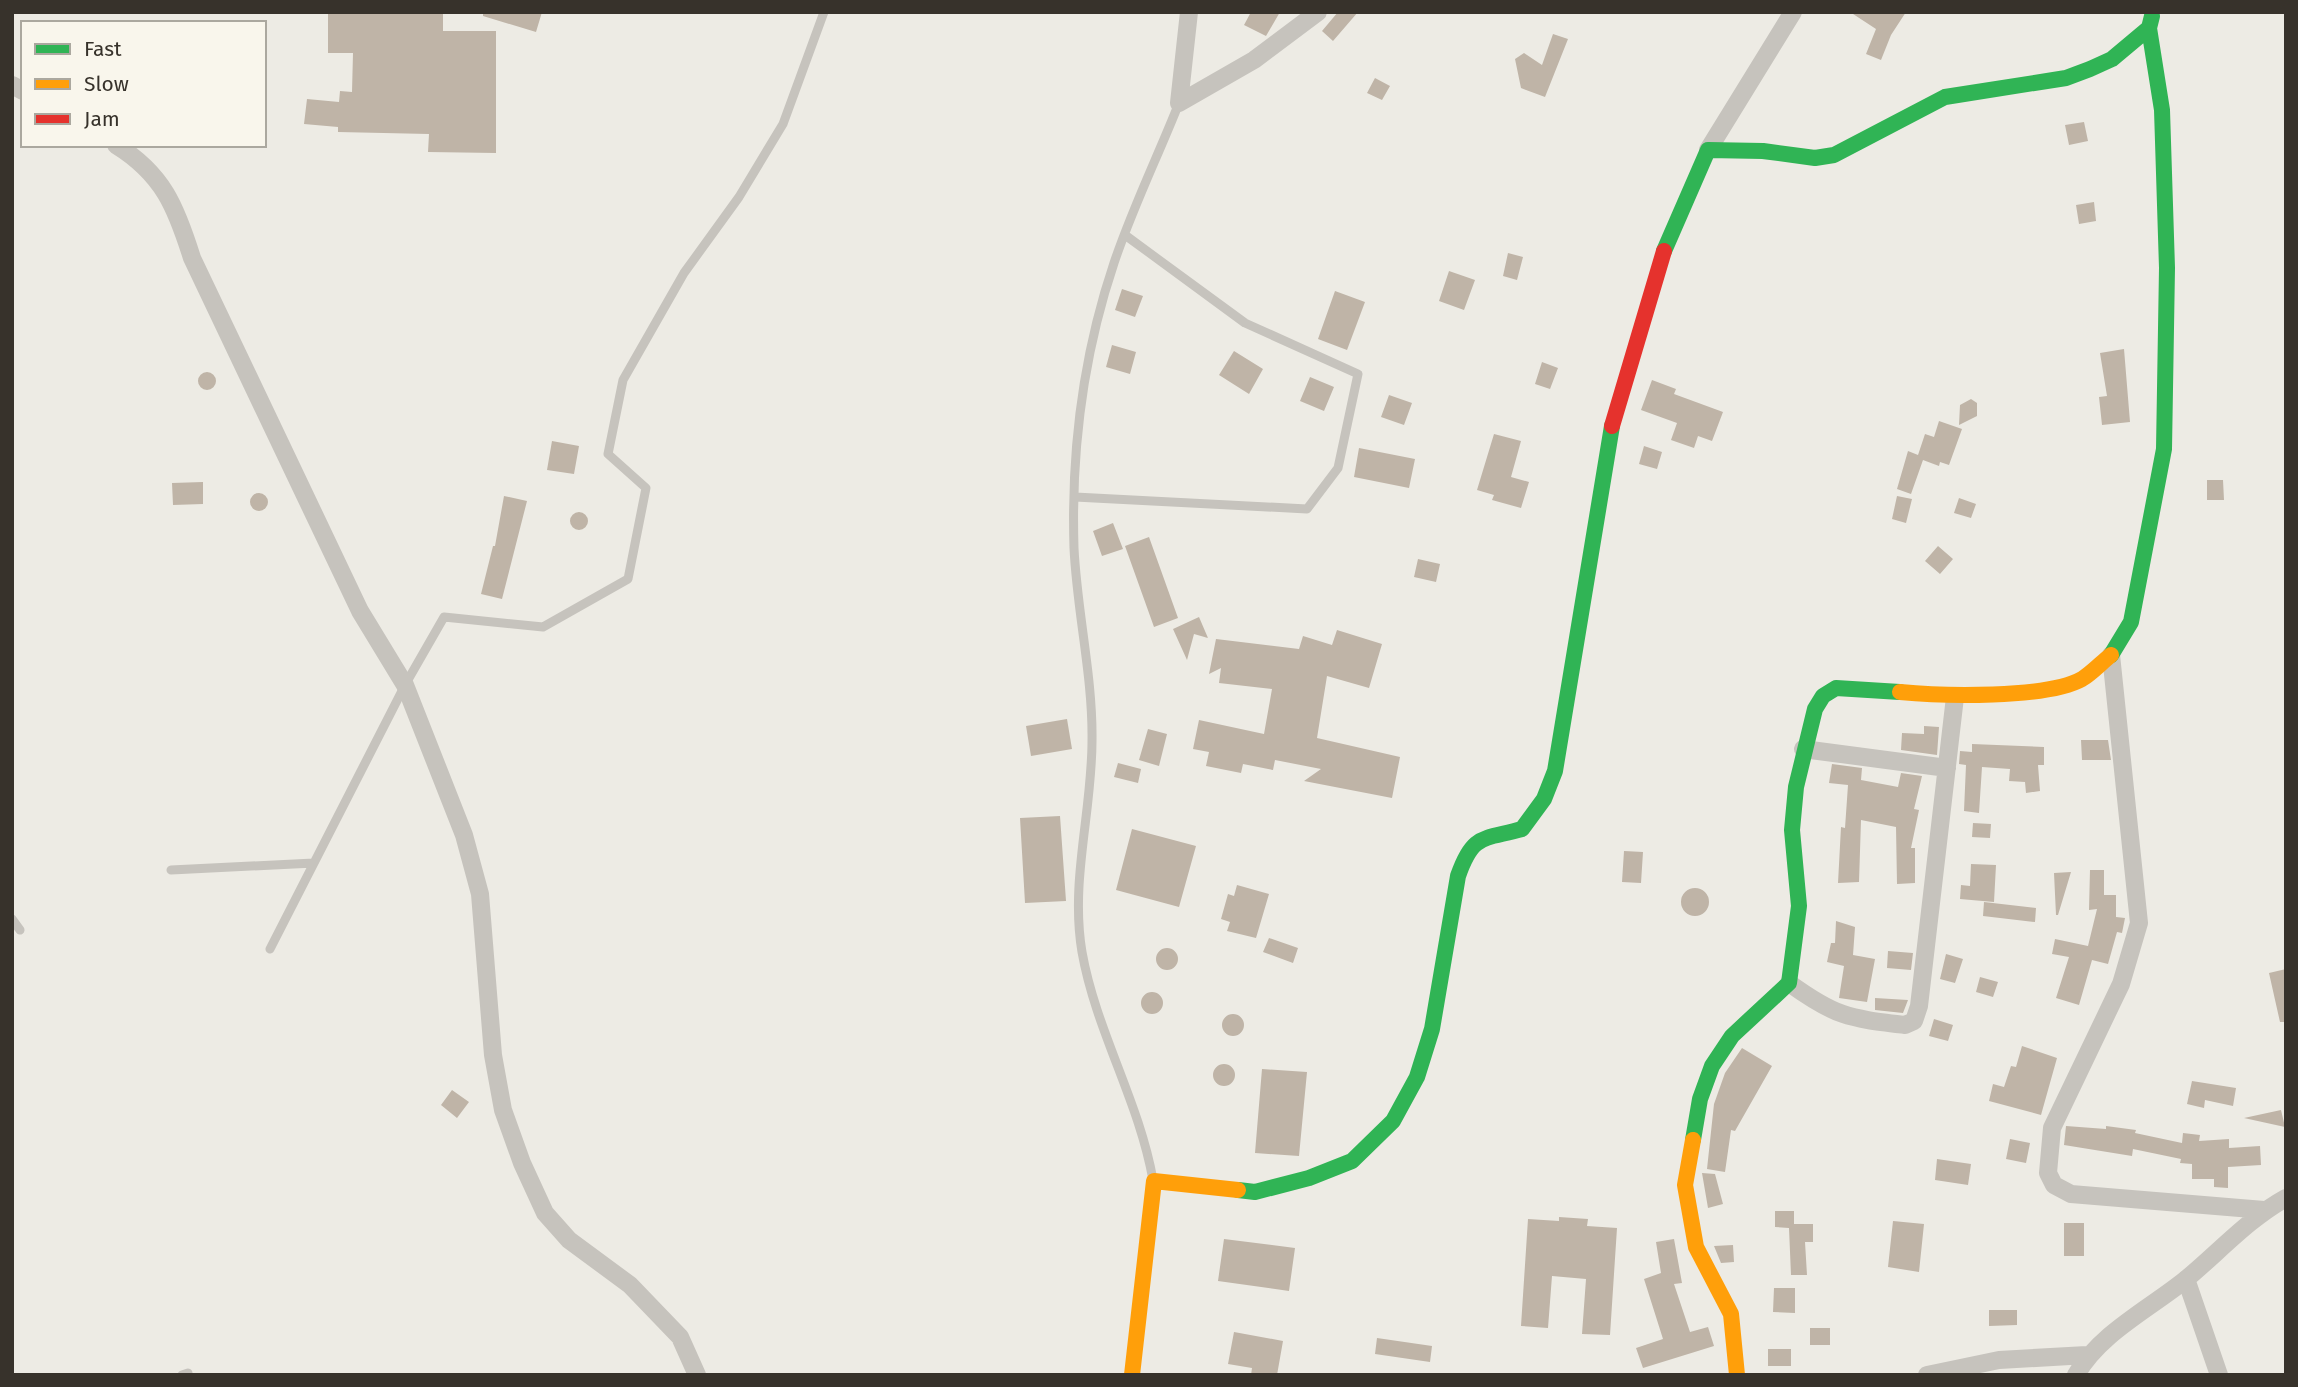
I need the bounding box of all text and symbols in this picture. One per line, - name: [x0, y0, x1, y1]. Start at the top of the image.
- legend: [21, 21, 266, 147]
- text: Fast: [84, 36, 122, 62]
- text: Slow: [84, 71, 129, 97]
- text: Jam: [84, 106, 120, 132]

